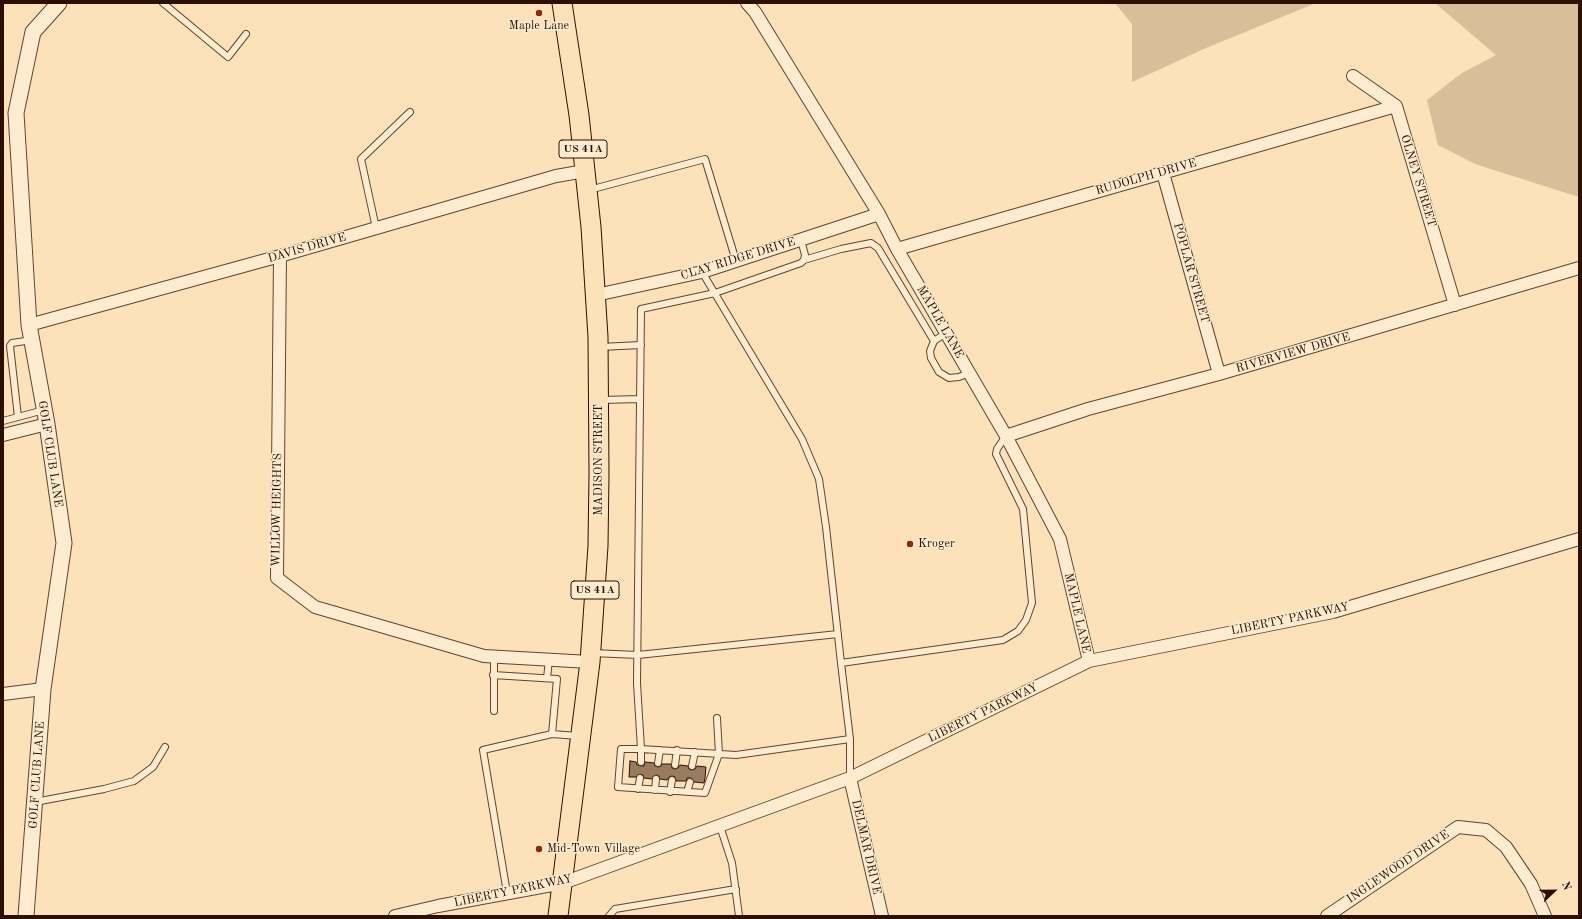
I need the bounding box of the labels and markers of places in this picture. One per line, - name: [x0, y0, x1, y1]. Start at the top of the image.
- marker: Maple Lane: [534, 8, 544, 18]
- place label: Maple Lane: [509, 19, 569, 33]
- place label: Kroger: [918, 537, 955, 551]
- marker: Kroger: [905, 539, 915, 549]
- place label: Mid-Town Village: [547, 842, 640, 856]
- marker: Mid-Town Village: [534, 844, 544, 854]

